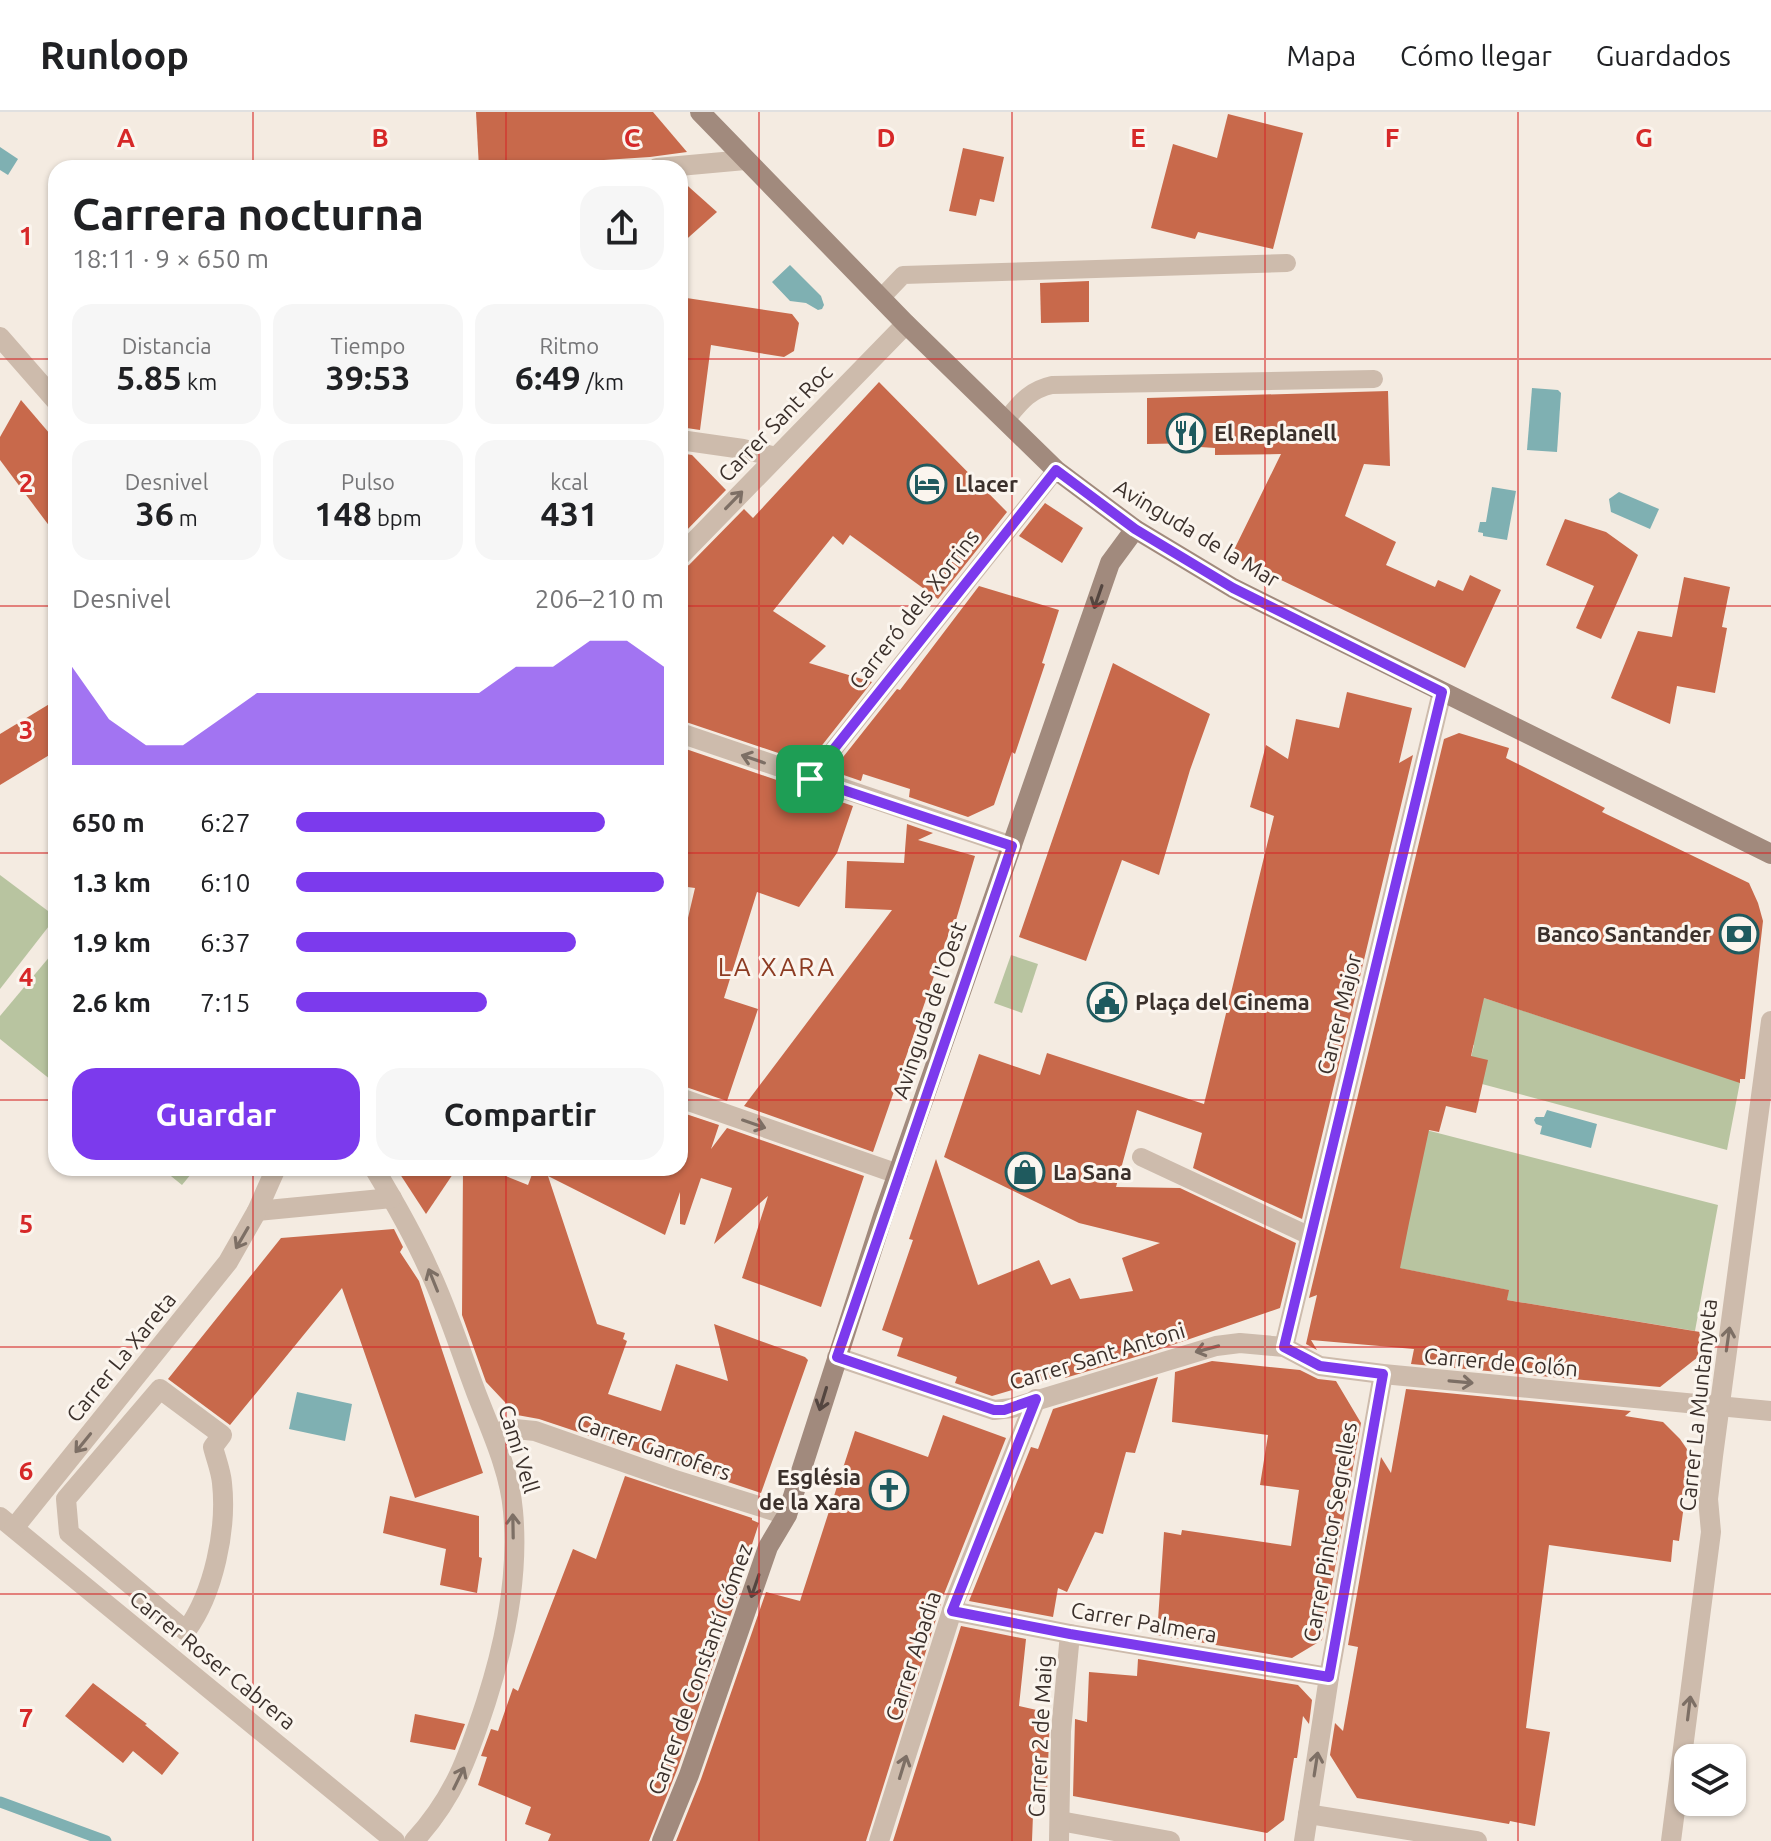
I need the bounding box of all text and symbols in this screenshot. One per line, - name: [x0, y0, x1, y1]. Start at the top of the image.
- text: Runloop: [40, 34, 189, 76]
- text: Mapa: [1287, 40, 1356, 71]
- text: Cómo llegar: [1400, 40, 1552, 71]
- text: Guardados: [1596, 40, 1731, 71]
- text: A: [117, 123, 136, 152]
- text: B: [371, 123, 389, 152]
- text: C: [624, 123, 641, 152]
- text: D: [877, 123, 895, 152]
- text: E: [1130, 123, 1146, 152]
- text: F: [1385, 123, 1399, 152]
- text: G: [1635, 123, 1653, 152]
- button: share: [580, 186, 664, 270]
- text: Carrera nocturna: [72, 189, 424, 238]
- text: 1: [19, 221, 33, 250]
- text: 18:11 · 9 × 650 m: [72, 244, 269, 273]
- text: Distancia: [122, 333, 212, 358]
- text: Tiempo: [331, 333, 405, 358]
- text: Ritmo: [540, 333, 599, 358]
- text: 5.85: [116, 358, 182, 396]
- text: 39:53: [325, 358, 411, 396]
- text: 6:49: [515, 358, 581, 396]
- street label: Carrer Sant Roc: [713, 359, 837, 486]
- text: km: [182, 369, 217, 394]
- text: /km: [581, 369, 624, 394]
- restaurant icon: El Replanell: [1165, 412, 1207, 454]
- place label: El Replanell: [1214, 420, 1337, 445]
- hotel icon: Llacer: [906, 463, 948, 505]
- text: 2: [19, 468, 33, 497]
- text: Desnivel: [125, 469, 209, 494]
- text: Pulso: [341, 469, 395, 494]
- text: kcal: [550, 469, 588, 494]
- place label: Llacer: [955, 471, 1018, 496]
- street label: Avinguda de la Mar: [1110, 473, 1285, 592]
- one-way arrow: [724, 491, 743, 510]
- text: 36: [135, 494, 174, 532]
- text: 148: [314, 494, 372, 532]
- text: 431: [541, 494, 598, 532]
- text: m: [174, 505, 198, 530]
- text: bpm: [372, 505, 422, 530]
- street label: Carreró dels Xorrins: [844, 524, 984, 693]
- text: Desnivel: [72, 584, 171, 613]
- text: 206–210 m: [535, 584, 664, 613]
- one-way arrow: [1090, 584, 1104, 609]
- text: 3: [19, 715, 33, 744]
- pin: [776, 745, 844, 813]
- one-way arrow: [740, 750, 765, 765]
- icon: arrive: [788, 757, 832, 801]
- text: 650 m: [72, 808, 145, 837]
- text: 6:27: [200, 808, 250, 837]
- text: 1.3 km: [72, 868, 151, 897]
- text: 6:10: [200, 868, 250, 897]
- bank icon: Banco Santander: [1718, 913, 1760, 955]
- street label: Avinguda de l'Oest: [887, 918, 971, 1102]
- place label: Banco Santander: [1536, 921, 1711, 946]
- text: 1.9 km: [72, 928, 151, 957]
- text: 6:37: [200, 928, 250, 957]
- street label: Carrer Major: [1311, 950, 1366, 1077]
- district label: LA XARA: [718, 952, 836, 981]
- text: 4: [19, 962, 33, 991]
- public building icon: Plaça del Cinema: [1086, 981, 1128, 1023]
- text: 2.6 km: [72, 988, 151, 1017]
- text: 7:15: [200, 988, 250, 1017]
- place label: Plaça del Cinema: [1135, 989, 1310, 1015]
- button: Guardar: [72, 1068, 360, 1160]
- button: Compartir: [376, 1068, 664, 1160]
- one-way arrow: [741, 1117, 766, 1132]
- shop icon: La Sana: [1004, 1151, 1046, 1193]
- place label: La Sana: [1053, 1159, 1132, 1184]
- text: 5: [19, 1209, 33, 1238]
- one-way arrow: [234, 1226, 250, 1249]
- one-way arrow: [425, 1268, 439, 1293]
- street label: Carrer La Xareta: [61, 1287, 181, 1427]
- street label: Carrer La Muntanyeta: [1674, 1297, 1721, 1513]
- street label: Carrer Sant Antoni: [1006, 1317, 1188, 1394]
- one-way arrow: [1721, 1327, 1736, 1352]
- one-way arrow: [1194, 1342, 1220, 1357]
- street label: Carrer de Colón: [1423, 1342, 1579, 1381]
- one-way arrow: [1447, 1374, 1473, 1389]
- one-way arrow: [815, 1386, 829, 1411]
- street label: Camí Vell: [494, 1402, 545, 1496]
- street label: Carrer Garrofers: [574, 1409, 734, 1485]
- street label: Carrer Pintor Segrelles: [1298, 1420, 1361, 1644]
- one-way arrow: [74, 1432, 91, 1453]
- text: 6: [19, 1456, 33, 1485]
- place label: Església de la Xara: [759, 1464, 861, 1514]
- church icon: Església de la Xara: [868, 1469, 910, 1511]
- one-way arrow: [506, 1513, 521, 1540]
- street label: Carrer de Constantí Gómez: [642, 1540, 757, 1798]
- one-way arrow: [746, 1573, 761, 1598]
- street label: Carrer Roser Cabrera: [125, 1585, 301, 1734]
- street label: Carrer Abadia: [880, 1588, 945, 1724]
- street label: Carrer Palmera: [1069, 1596, 1219, 1647]
- street label: Carrer 2 de Maig: [1023, 1654, 1056, 1818]
- one-way arrow: [1682, 1696, 1697, 1721]
- text: 7: [19, 1703, 33, 1732]
- map controls: [1674, 1744, 1746, 1816]
- button: layers: [1674, 1744, 1746, 1816]
- one-way arrow: [1309, 1752, 1324, 1777]
- one-way arrow: [896, 1754, 911, 1779]
- one-way arrow: [452, 1766, 467, 1790]

